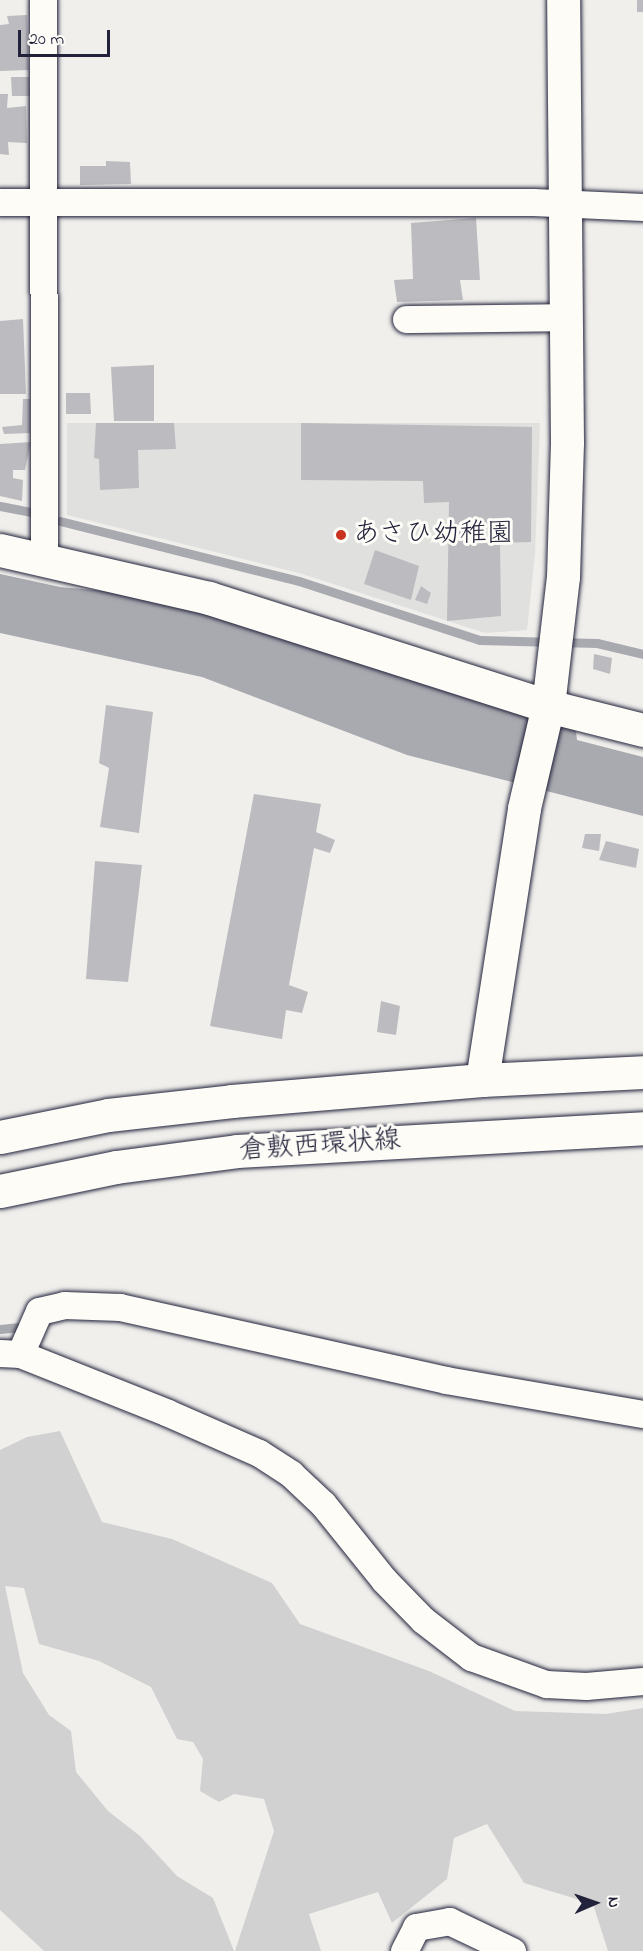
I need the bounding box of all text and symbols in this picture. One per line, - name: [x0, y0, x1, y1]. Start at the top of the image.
- scale bar: [21, 18, 112, 56]
- text: 20 m: [29, 27, 64, 53]
- place label: あさひ幼稚園: [353, 519, 515, 551]
- marker: あさひ幼稚園: [334, 528, 348, 542]
- street label: 倉敷西環状線: [238, 1124, 402, 1168]
- north arrow: [565, 1873, 625, 1933]
- text: N: [601, 1897, 625, 1908]

